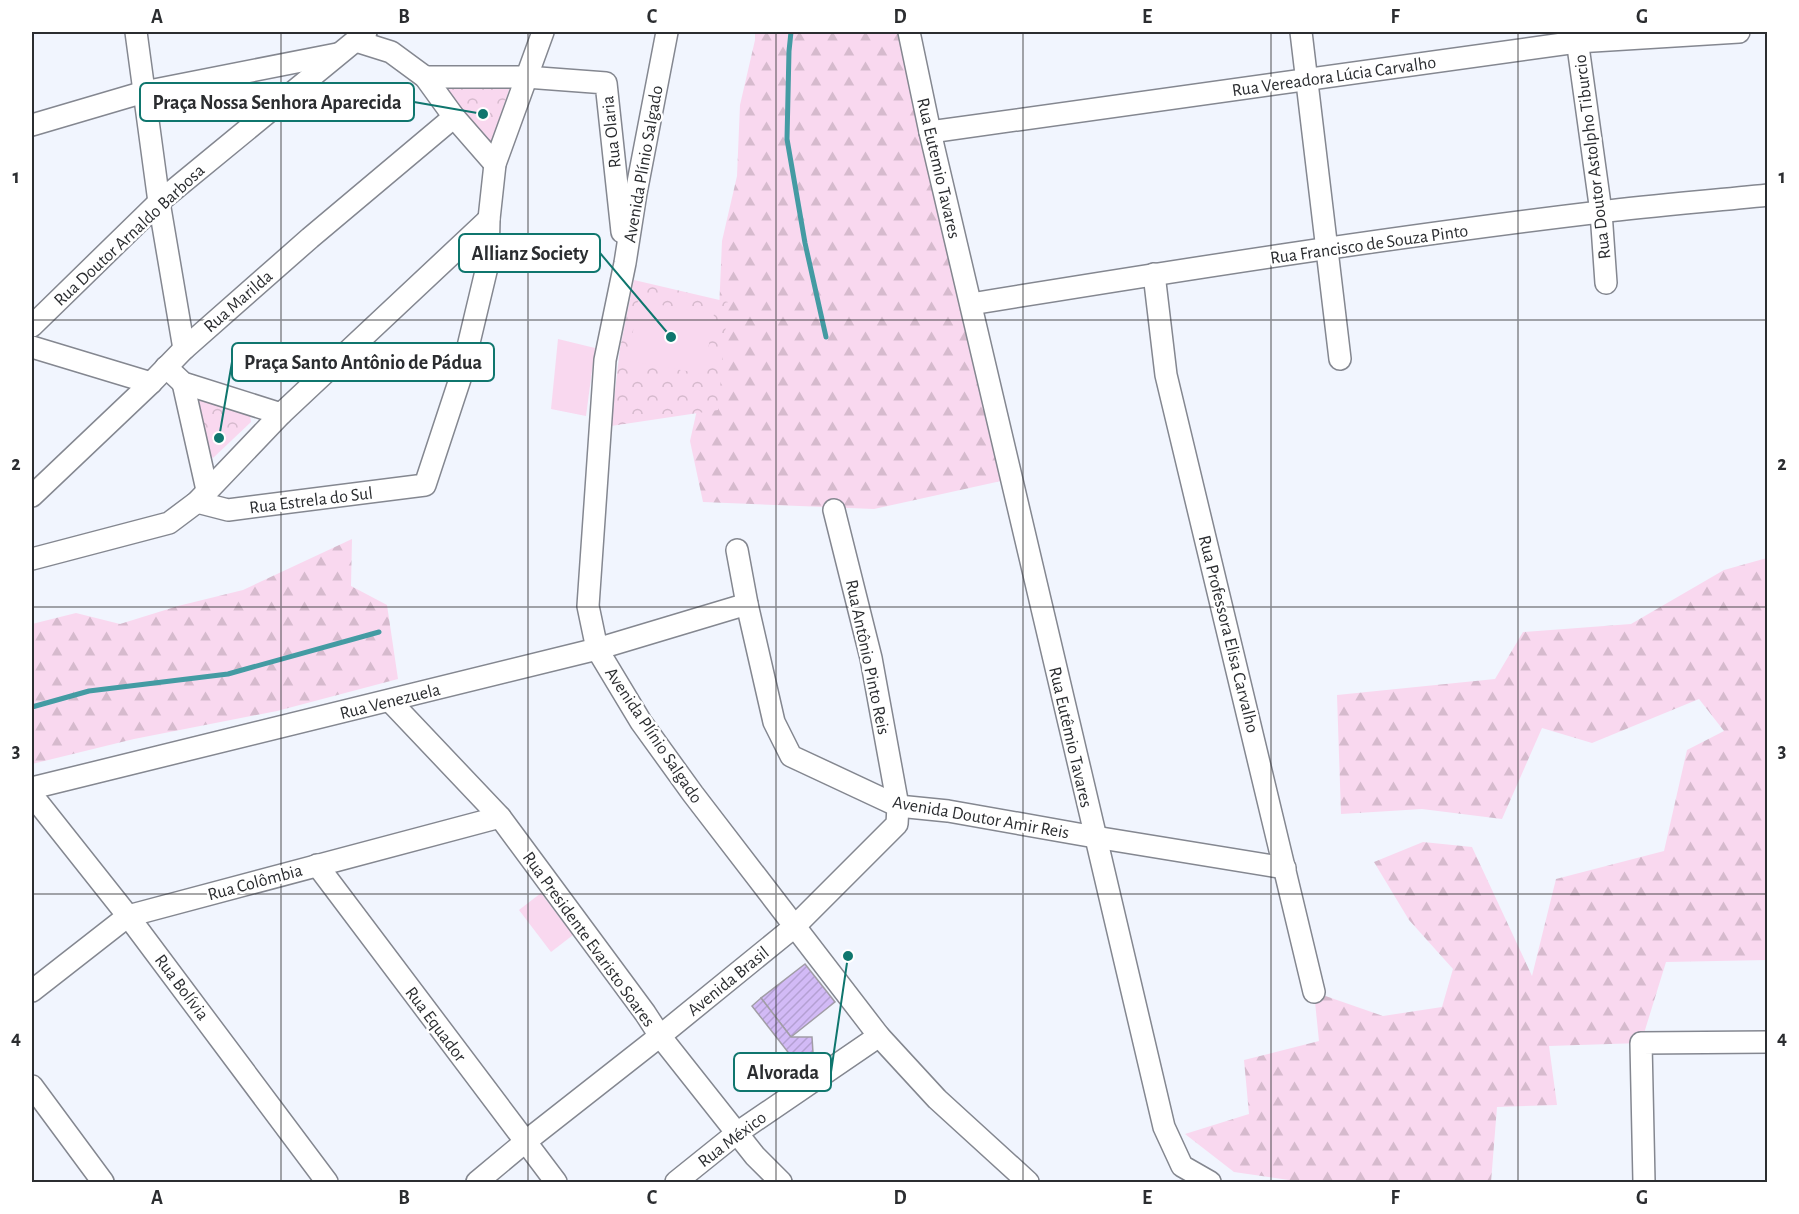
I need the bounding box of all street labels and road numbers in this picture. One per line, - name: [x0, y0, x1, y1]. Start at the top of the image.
- street label: Rua Doutor Astolpho Tiburcio: [1571, 53, 1614, 260]
- street label: Rua Vereadora Lúcia Carvalho: [1231, 54, 1438, 100]
- street label: Avenida Plínio Salgado: [621, 84, 667, 244]
- street label: Rua Olaria: [599, 95, 625, 169]
- street label: Rua Eutemio Tavares: [913, 96, 963, 240]
- street label: Rua Doutor Arnaldo Barbosa: [51, 161, 208, 310]
- street label: Rua Francisco de Souza Pinto: [1269, 222, 1469, 268]
- street label: Rua Marilda: [201, 267, 276, 336]
- street label: Rua Estrela do Sul: [248, 484, 374, 517]
- street label: Rua Professora Elisa Carvalho: [1195, 534, 1261, 735]
- street label: Rua Antônio Pinto Reis: [842, 578, 892, 736]
- street label: Avenida Plínio Salgado: [601, 664, 705, 807]
- street label: Rua Eutêmio Tavares: [1045, 665, 1095, 809]
- street label: Rua Venezuela: [338, 681, 442, 723]
- street label: Avenida Doutor Amir Reis: [891, 794, 1071, 842]
- street label: Rua Presidente Evaristo Soares: [519, 849, 658, 1030]
- street label: Rua Colômbia: [206, 862, 305, 904]
- street label: Avenida Brasil: [685, 944, 773, 1020]
- street label: Rua Bolívia: [151, 951, 212, 1024]
- street label: Rua Equador: [401, 984, 469, 1066]
- street label: Rua México: [695, 1108, 770, 1171]

